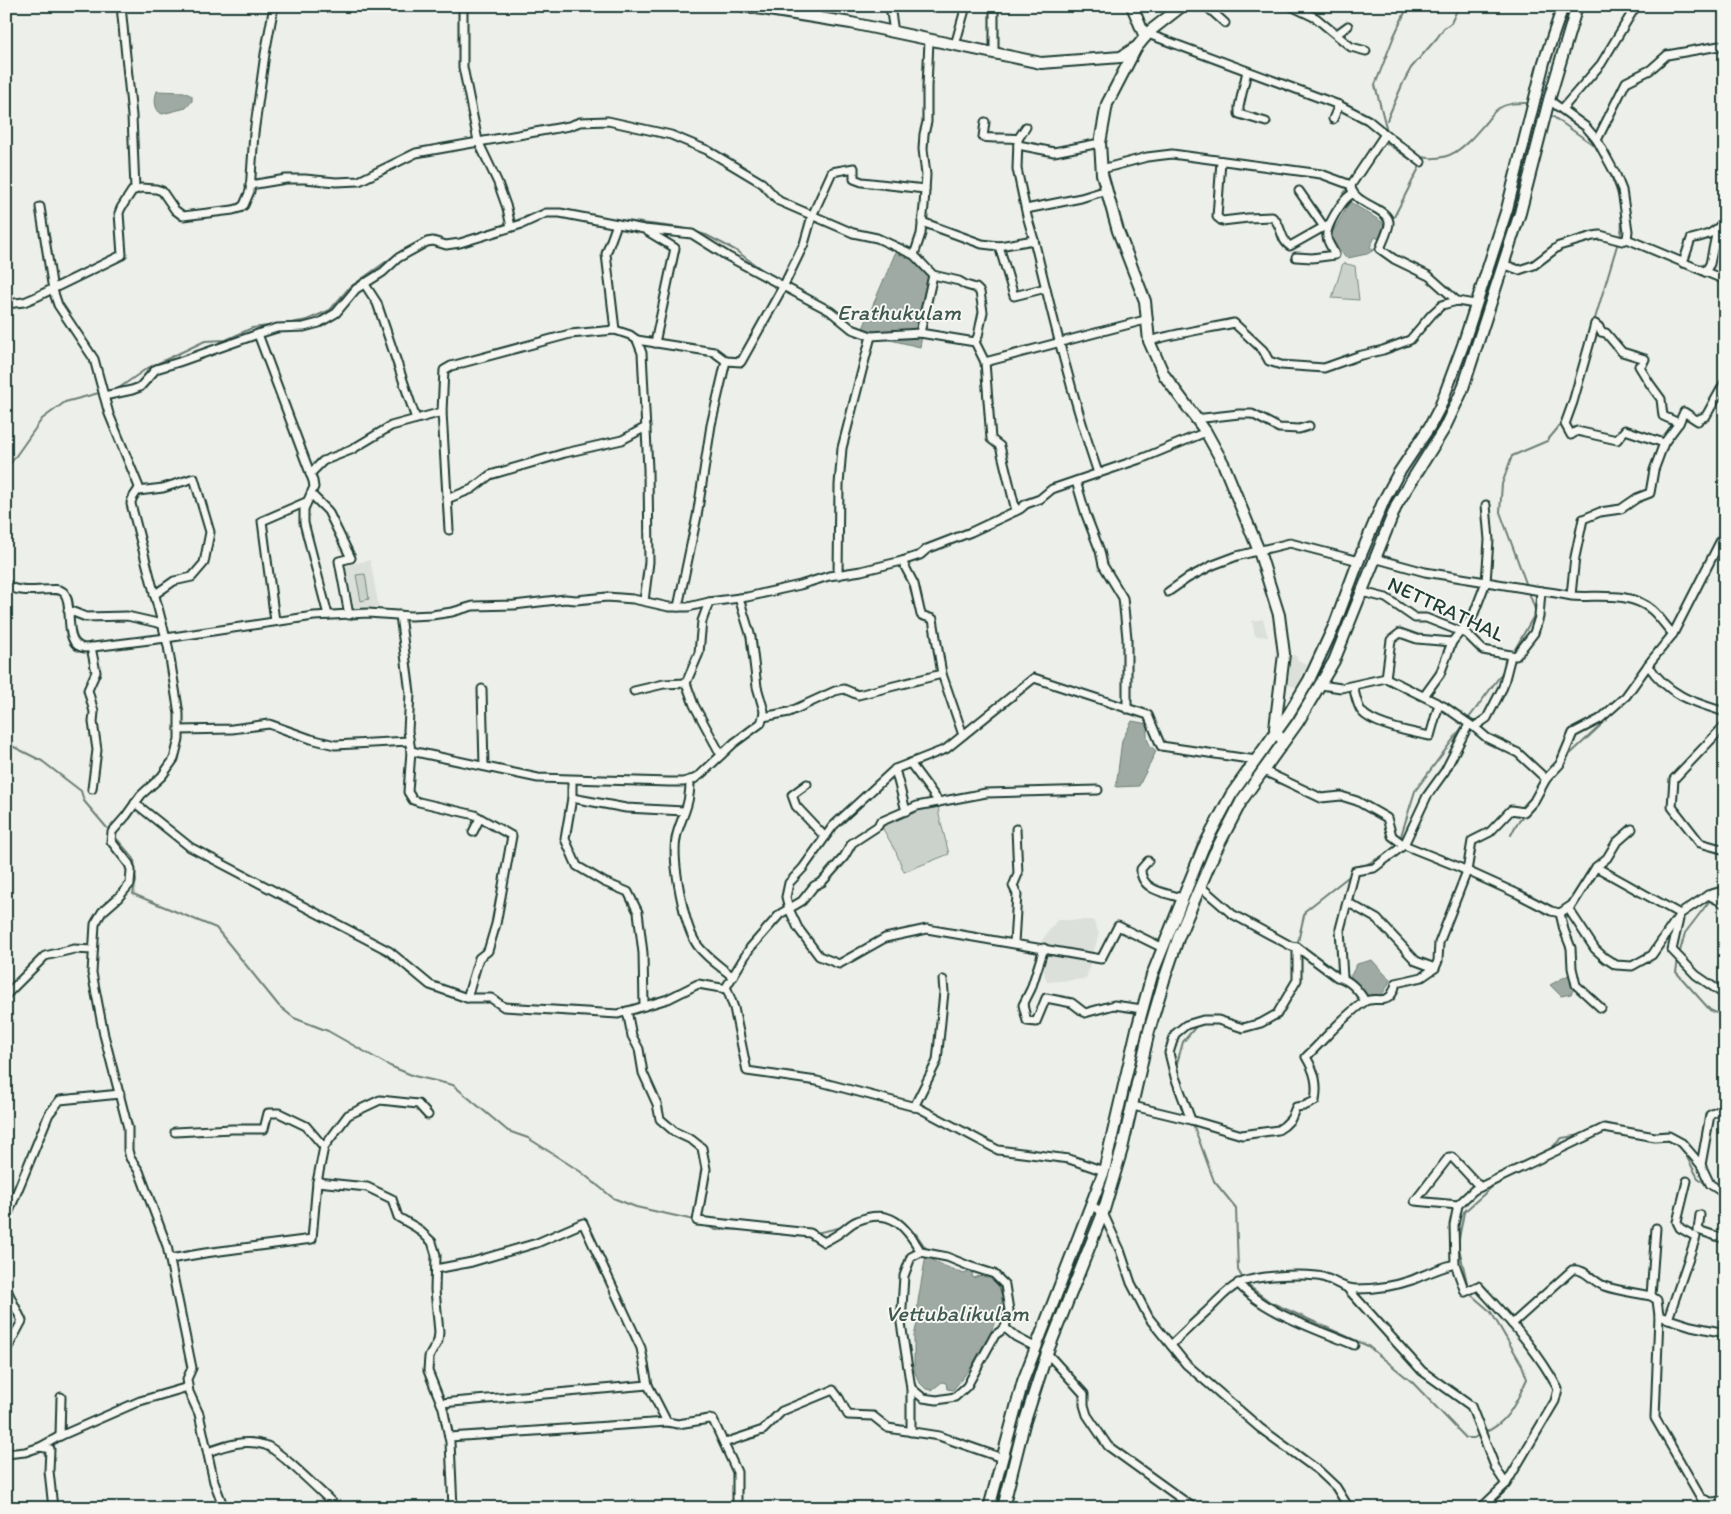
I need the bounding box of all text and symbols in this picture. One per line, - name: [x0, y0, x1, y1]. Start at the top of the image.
- water label: Erathukulam: [837, 299, 961, 326]
- street label: NETTRATHAL: [1384, 571, 1509, 647]
- water label: Vettubalikulam: [885, 1300, 1029, 1327]

